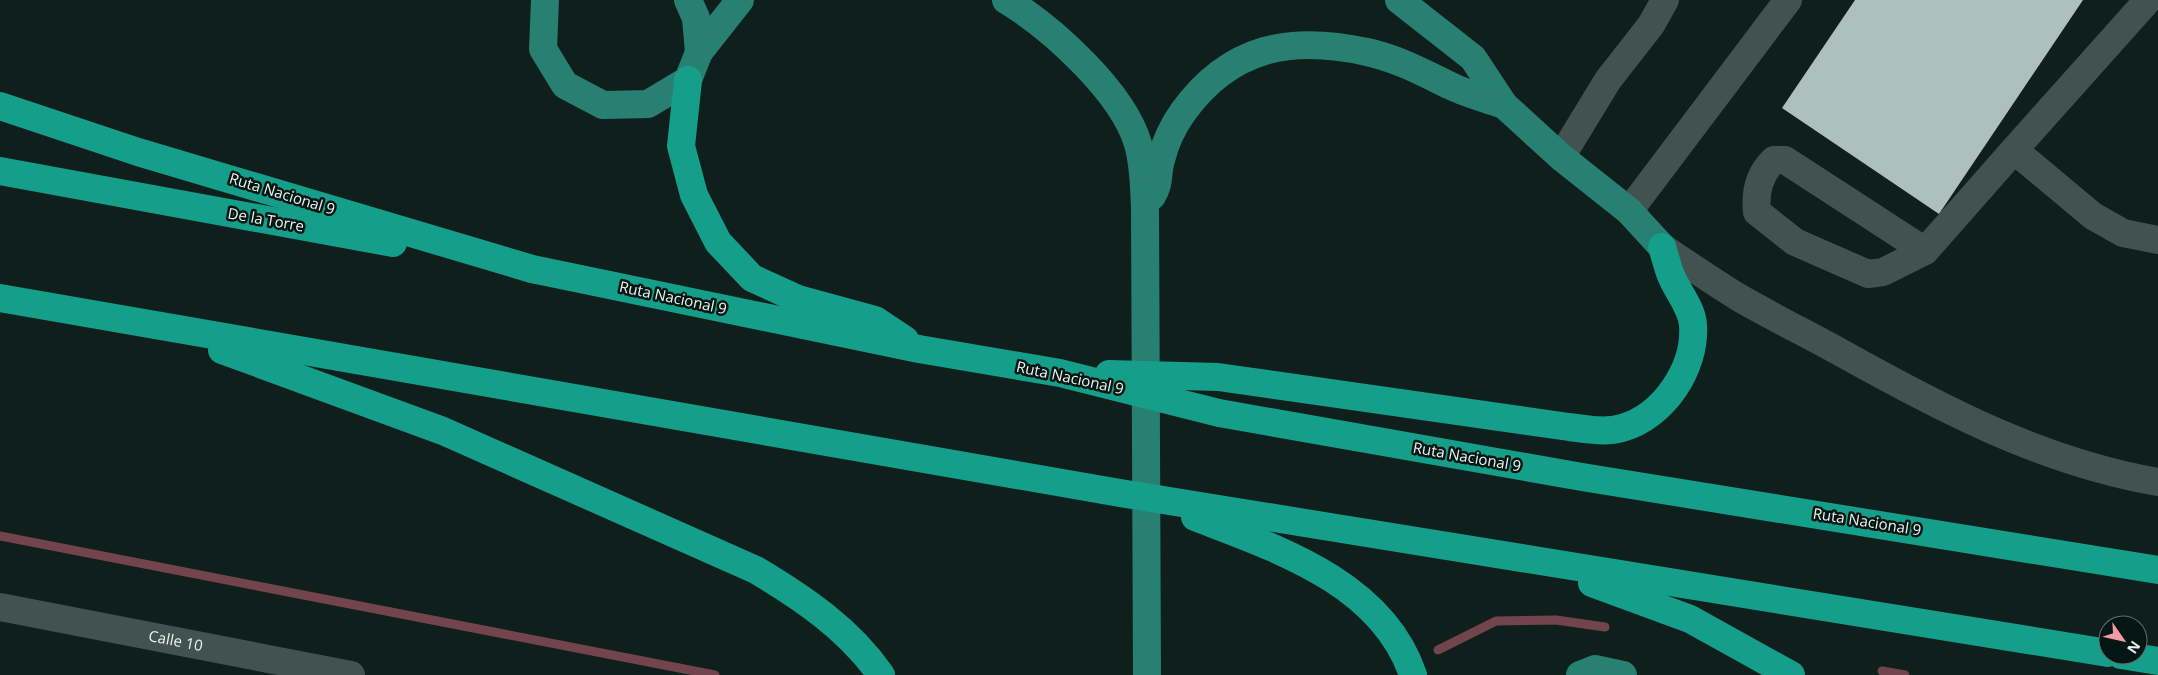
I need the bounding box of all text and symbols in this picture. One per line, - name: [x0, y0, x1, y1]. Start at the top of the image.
- street label: Ruta Nacional 9: [227, 167, 338, 219]
- street label: De la Torre: [226, 202, 306, 236]
- street label: Ruta Nacional 9: [618, 276, 729, 318]
- street label: Ruta Nacional 9: [1015, 356, 1126, 398]
- street label: Ruta Nacional 9: [1412, 437, 1523, 475]
- street label: Ruta Nacional 9: [1812, 503, 1923, 539]
- north arrow: [2098, 615, 2148, 665]
- street label: Calle 10: [147, 625, 205, 655]
- text: N: [2123, 638, 2145, 658]

